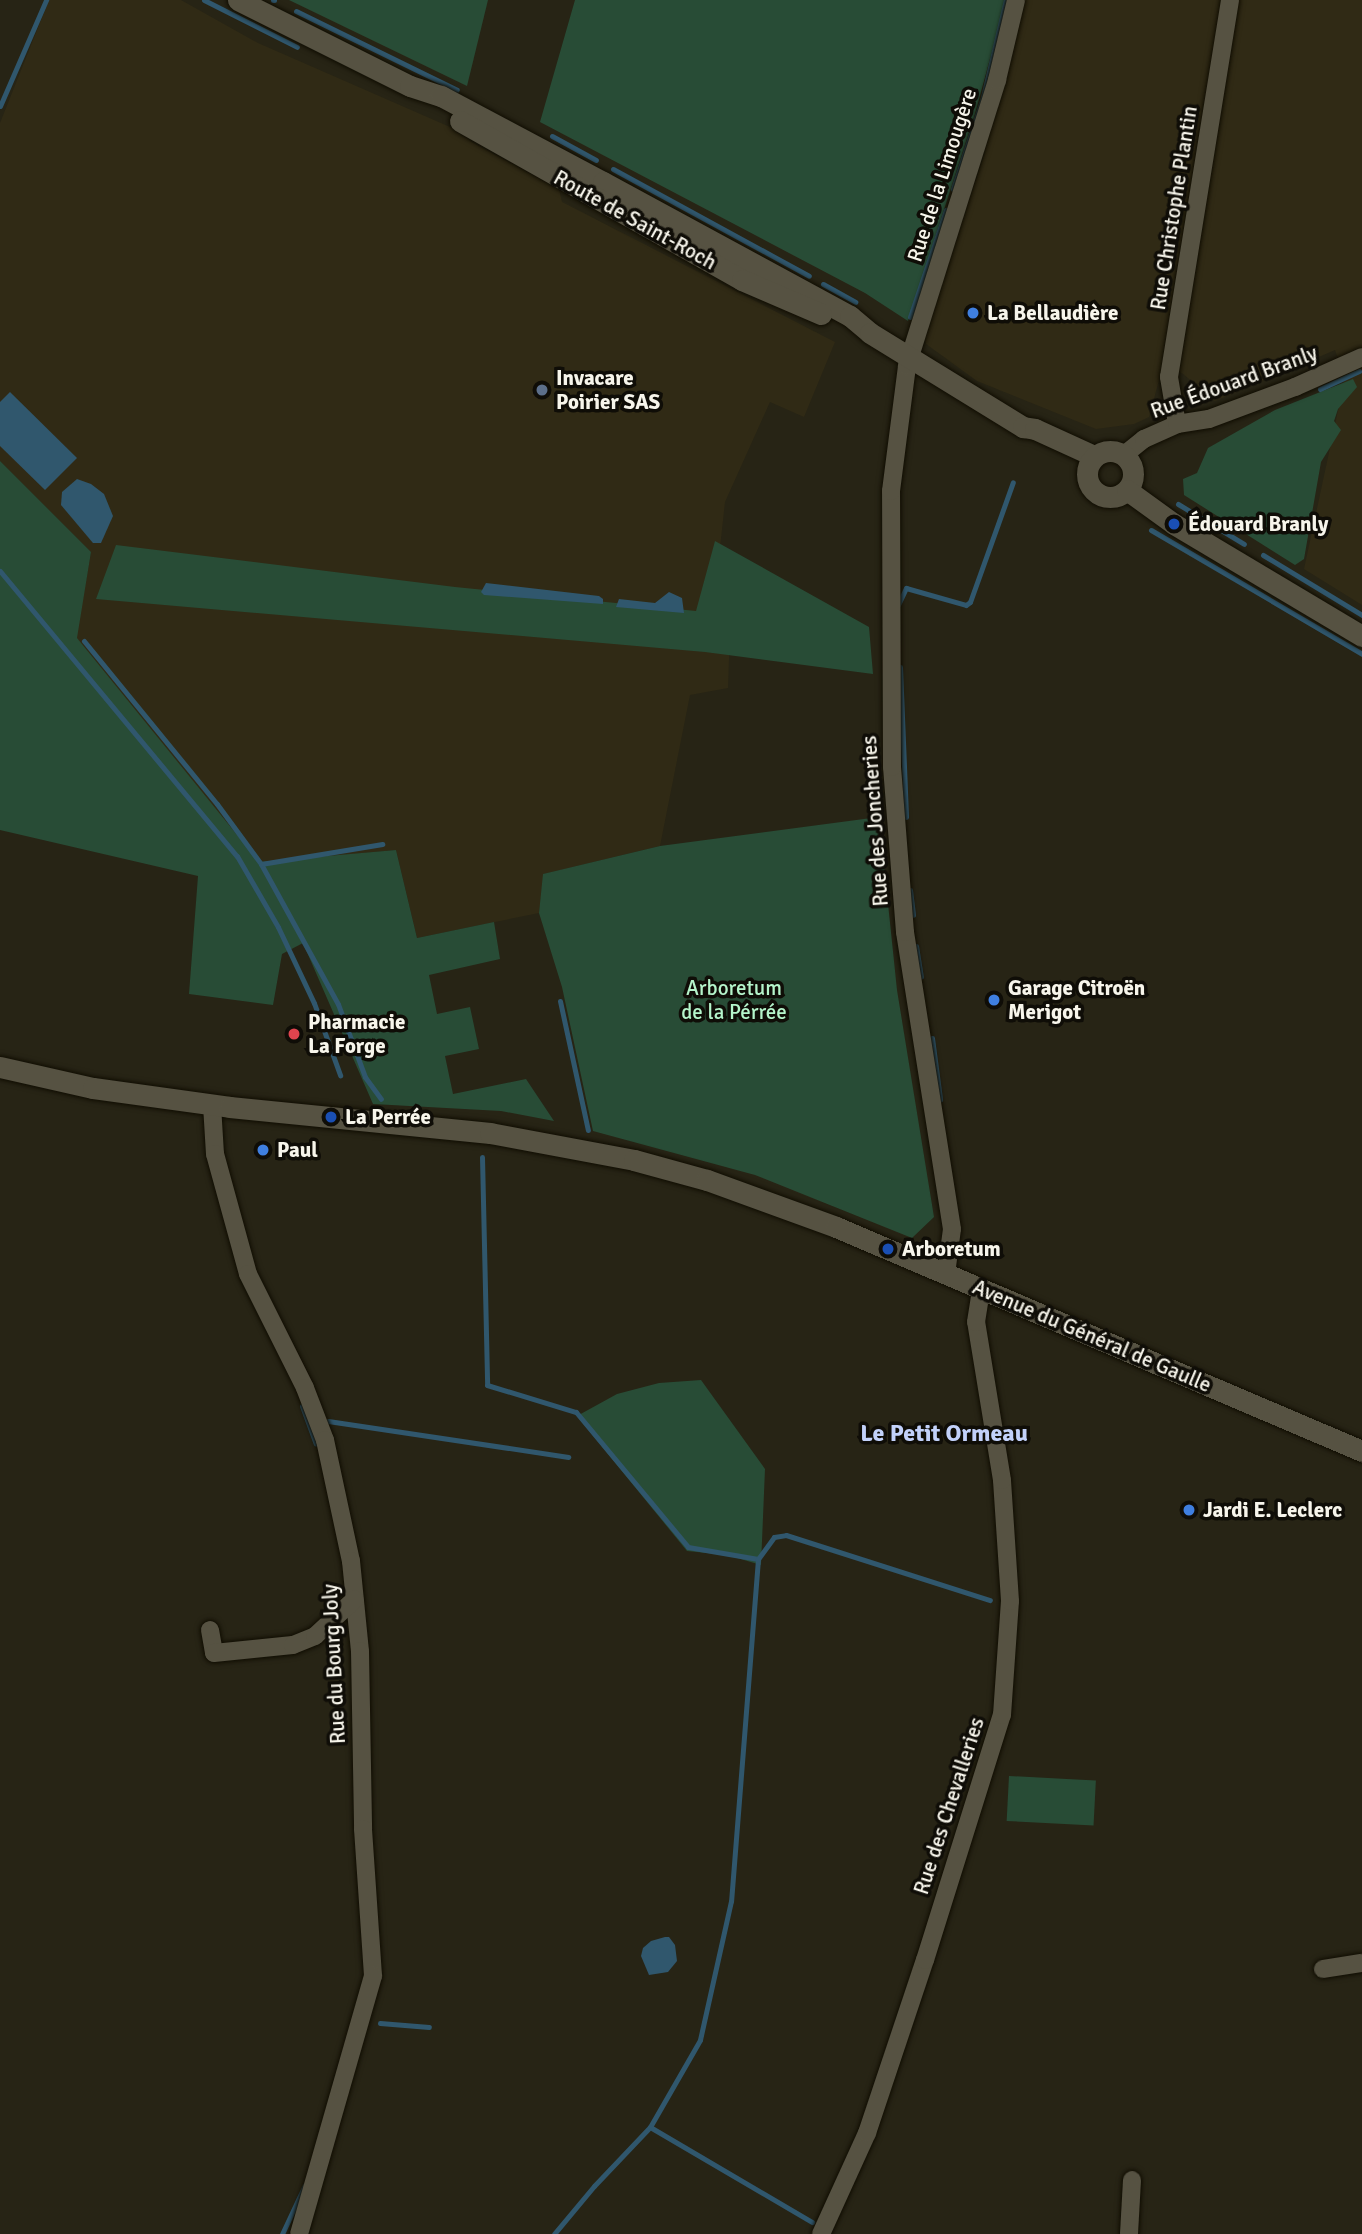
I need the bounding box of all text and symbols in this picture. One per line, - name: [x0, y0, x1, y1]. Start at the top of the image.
- street label: Rue de la Limougère: [902, 85, 982, 265]
- street label: Rue Christophe Plantin: [1145, 104, 1203, 312]
- street label: Route de Saint-Roch: [549, 165, 721, 275]
- place label: La Bellaudière: [987, 300, 1118, 326]
- marker: La Bellaudière: [965, 305, 981, 321]
- street label: Rue Édouard Branly: [1147, 340, 1321, 424]
- place label: Invacare Poirier SAS: [556, 365, 660, 415]
- marker: Invacare Poirier SAS: [534, 382, 550, 398]
- place label: Édouard Branly: [1188, 511, 1328, 537]
- marker: Édouard Branly: [1166, 516, 1182, 532]
- street label: Rue des Joncheries: [856, 735, 894, 907]
- park label: Arboretum de la Pérrée: [681, 975, 787, 1025]
- place label: Garage Citroën Merigot: [1008, 975, 1145, 1025]
- marker: Garage Citroën Merigot: [986, 992, 1002, 1008]
- place label: Pharmacie La Forge: [308, 1009, 405, 1059]
- marker: Pharmacie La Forge: [286, 1026, 302, 1042]
- place label: La Perrée: [345, 1104, 431, 1130]
- marker: La Perrée: [323, 1109, 339, 1125]
- place label: Paul: [277, 1137, 318, 1163]
- marker: Paul: [255, 1142, 271, 1158]
- place label: Arboretum: [902, 1236, 1001, 1262]
- marker: Arboretum: [880, 1241, 896, 1257]
- street label: Avenue du Général de Gaulle: [969, 1274, 1215, 1398]
- district label: Le Petit Ormeau: [860, 1420, 1028, 1448]
- place label: Jardi E. Leclerc: [1203, 1497, 1342, 1523]
- marker: Jardi E. Leclerc: [1181, 1502, 1197, 1518]
- street label: Rue du Bourg Joly: [317, 1583, 351, 1745]
- street label: Rue des Chevalleries: [908, 1714, 990, 1898]

